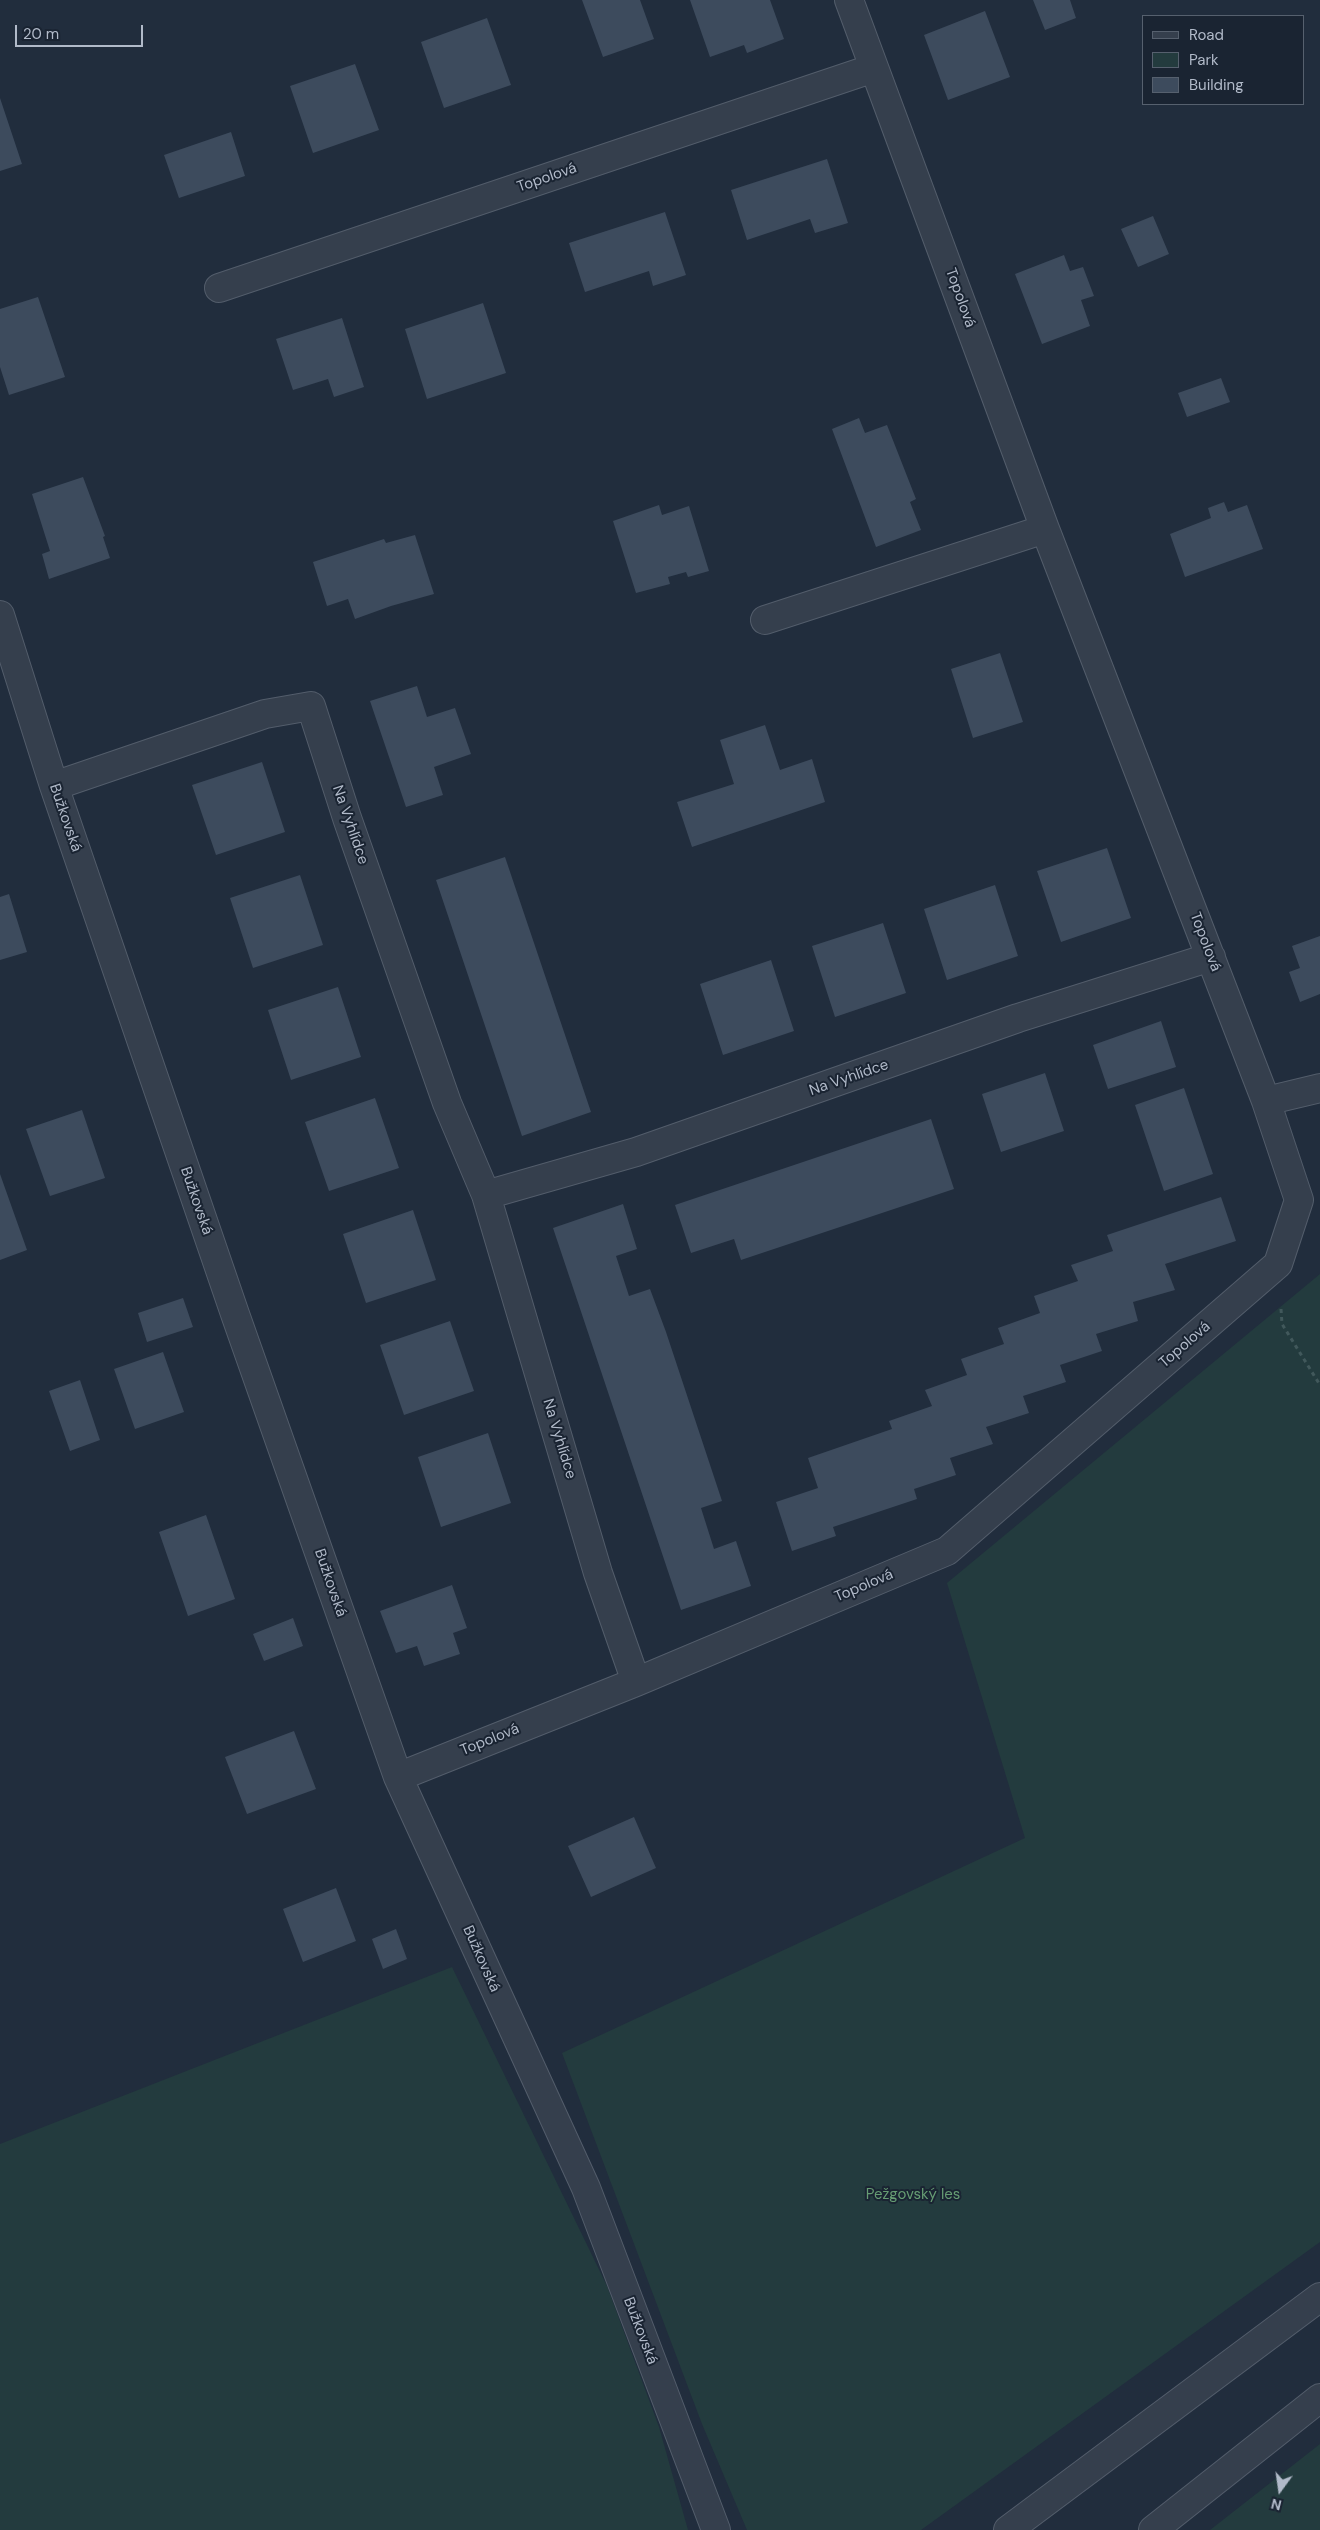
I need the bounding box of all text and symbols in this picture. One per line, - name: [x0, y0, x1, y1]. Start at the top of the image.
- scale bar: [18, 15, 145, 47]
- legend: [1142, 15, 1305, 105]
- text: 20 m: [23, 24, 59, 44]
- text: Road: [1189, 25, 1224, 45]
- text: Park: [1189, 50, 1219, 70]
- text: Building: [1189, 75, 1244, 95]
- street label: Topolová: [515, 159, 579, 197]
- street label: Topolová: [941, 266, 979, 330]
- street label: Bužkovská: [45, 782, 85, 854]
- street label: Na Vyhlídce: [328, 783, 372, 867]
- street label: Topolová: [1186, 910, 1224, 974]
- street label: Na Vyhlídce: [807, 1056, 891, 1100]
- street label: Bužkovská: [176, 1165, 216, 1237]
- street label: Topolová: [1156, 1318, 1214, 1372]
- street label: Na Vyhlídce: [538, 1397, 580, 1481]
- street label: Bužkovská: [310, 1547, 350, 1619]
- street label: Topolová: [832, 1566, 896, 1606]
- street label: Topolová: [458, 1720, 522, 1760]
- street label: Bužkovská: [458, 1923, 504, 1995]
- park label: Pežgovský les: [866, 2186, 960, 2204]
- street label: Bužkovská: [619, 2295, 661, 2367]
- north arrow: [1255, 2465, 1305, 2515]
- text: N: [1269, 2495, 1284, 2515]

